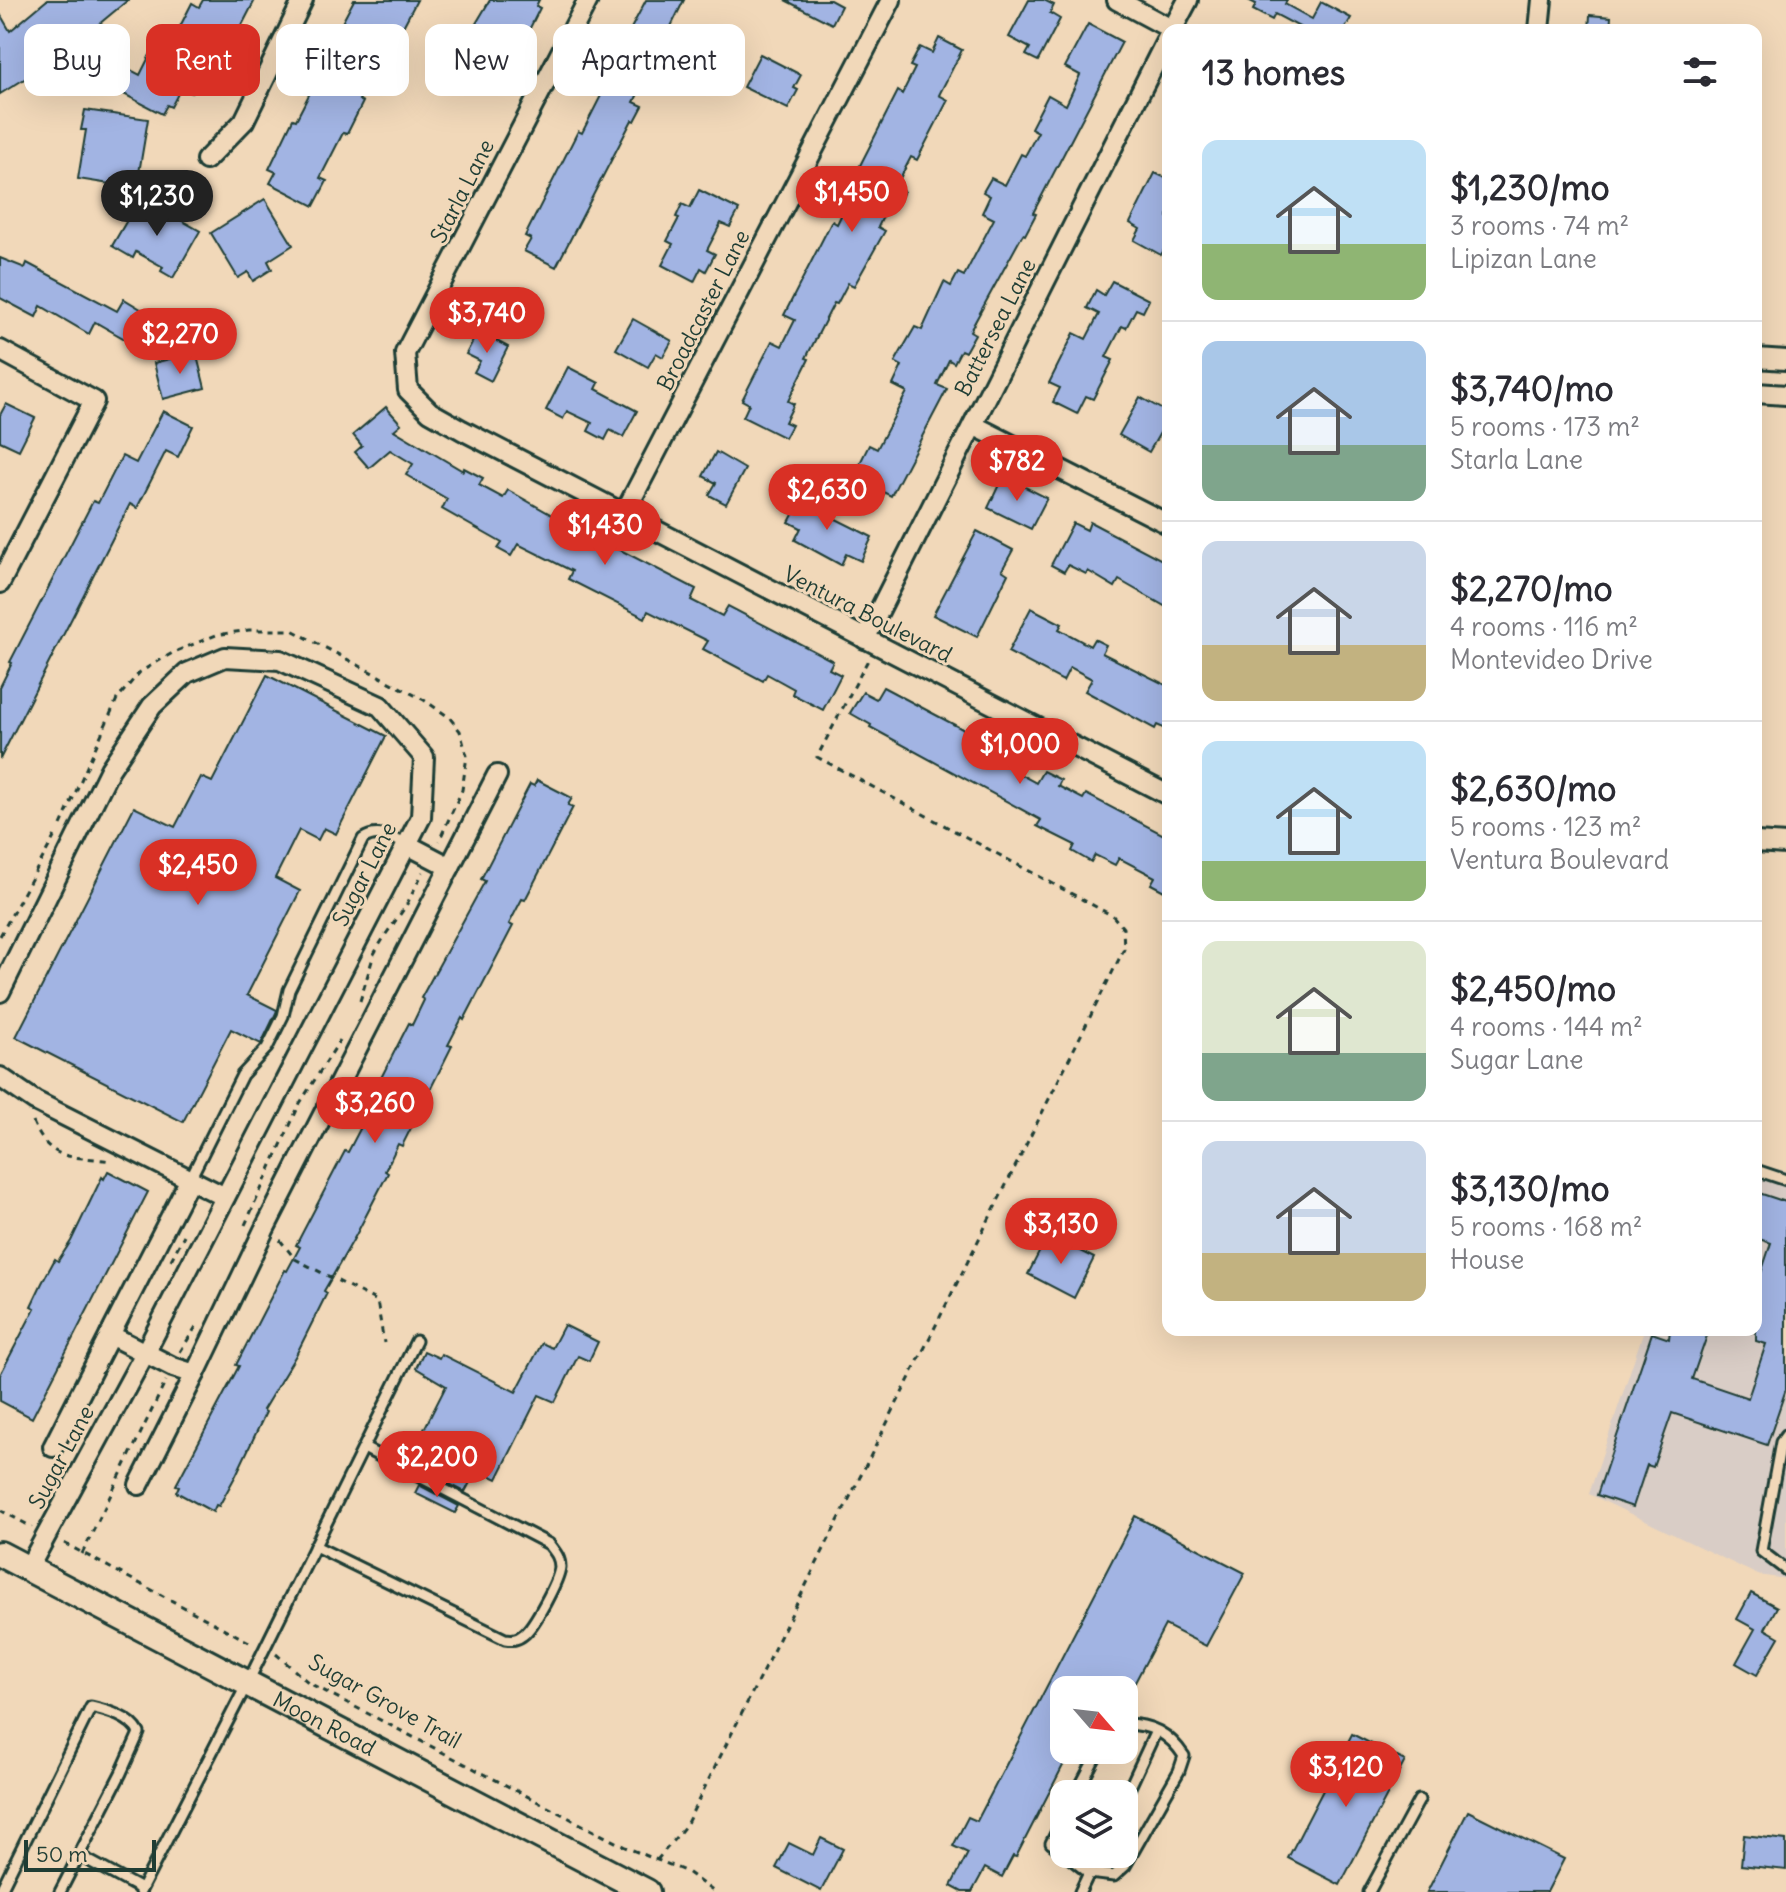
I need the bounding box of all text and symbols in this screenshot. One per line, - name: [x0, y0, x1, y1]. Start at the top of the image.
- chip: Buy: [24, 24, 130, 96]
- chip: Rent: [146, 24, 260, 96]
- chip: Filters: [276, 24, 409, 96]
- chip: New: [425, 24, 537, 96]
- chip: Apartment: [553, 24, 745, 96]
- icon: filters: [1678, 50, 1722, 94]
- text: 13 homes: [1202, 51, 1345, 94]
- street label: Starla Lane: [424, 135, 500, 247]
- pin: $1,450: [787, 166, 917, 234]
- text: $1,230/mo: [1450, 166, 1610, 209]
- pin: $1,230: [92, 170, 222, 238]
- icon: home: [1266, 172, 1362, 268]
- text: $1,450: [814, 175, 890, 208]
- text: $1,230: [119, 179, 195, 212]
- text: 3 rooms · 74 m²: [1450, 209, 1629, 242]
- street label: Broadcaster Lane: [650, 225, 756, 395]
- text: Lipizan Lane: [1450, 242, 1597, 275]
- street label: Battersea Lane: [948, 253, 1042, 401]
- pin: $3,740: [422, 287, 552, 355]
- text: $3,740: [448, 296, 526, 329]
- pin: $2,270: [115, 308, 245, 376]
- text: $2,270: [141, 317, 219, 350]
- text: $3,740/mo: [1450, 367, 1614, 410]
- icon: home: [1266, 373, 1362, 469]
- text: 5 rooms · 173 m²: [1450, 410, 1640, 443]
- pin: $782: [970, 435, 1064, 503]
- text: Starla Lane: [1450, 443, 1583, 476]
- text: $782: [989, 444, 1045, 477]
- pin: $2,630: [762, 464, 892, 532]
- text: $2,630: [787, 473, 868, 506]
- pin: $1,430: [540, 499, 670, 567]
- text: $1,430: [567, 508, 643, 541]
- street label: Ventura Boulevard: [779, 559, 957, 669]
- text: $2,270/mo: [1450, 567, 1613, 610]
- icon: home: [1266, 573, 1362, 669]
- text: 4 rooms · 116 m²: [1450, 610, 1638, 643]
- text: Montevideo Drive: [1450, 643, 1653, 676]
- pin: $1,000: [955, 718, 1085, 786]
- text: $1,000: [979, 727, 1061, 760]
- text: $2,630/mo: [1450, 767, 1616, 810]
- icon: home: [1266, 773, 1362, 869]
- text: 5 rooms · 123 m²: [1450, 810, 1642, 843]
- street label: Sugar Lane: [326, 817, 402, 931]
- pin: $2,450: [133, 839, 263, 907]
- text: Ventura Boulevard: [1450, 843, 1669, 876]
- text: $2,450: [158, 848, 238, 881]
- text: $2,450/mo: [1450, 967, 1616, 1010]
- icon: home: [1266, 973, 1362, 1069]
- text: 4 rooms · 144 m²: [1450, 1010, 1643, 1043]
- text: Sugar Lane: [1450, 1043, 1584, 1076]
- pin: $3,260: [310, 1077, 440, 1145]
- text: $3,260: [335, 1086, 416, 1119]
- text: $3,130/mo: [1450, 1167, 1610, 1210]
- icon: home: [1266, 1173, 1362, 1269]
- pin: $3,130: [996, 1198, 1126, 1266]
- text: $3,130: [1023, 1207, 1099, 1240]
- text: 5 rooms · 168 m²: [1450, 1210, 1643, 1243]
- text: House: [1450, 1243, 1524, 1276]
- street label: Sugar Lane: [22, 1401, 100, 1513]
- pin: $2,200: [372, 1431, 502, 1499]
- text: $2,200: [396, 1440, 478, 1473]
- street label: Sugar Grove Trail: [304, 1648, 466, 1754]
- north arrow: [1050, 1676, 1138, 1764]
- map controls: [1050, 1676, 1138, 1868]
- street label: Moon Road: [268, 1685, 381, 1762]
- pin: $3,120: [1281, 1741, 1411, 1809]
- text: $3,120: [1308, 1750, 1384, 1783]
- button: layers: [1050, 1780, 1138, 1868]
- scale bar: [24, 1836, 156, 1872]
- text: 50 m: [36, 1840, 88, 1868]

